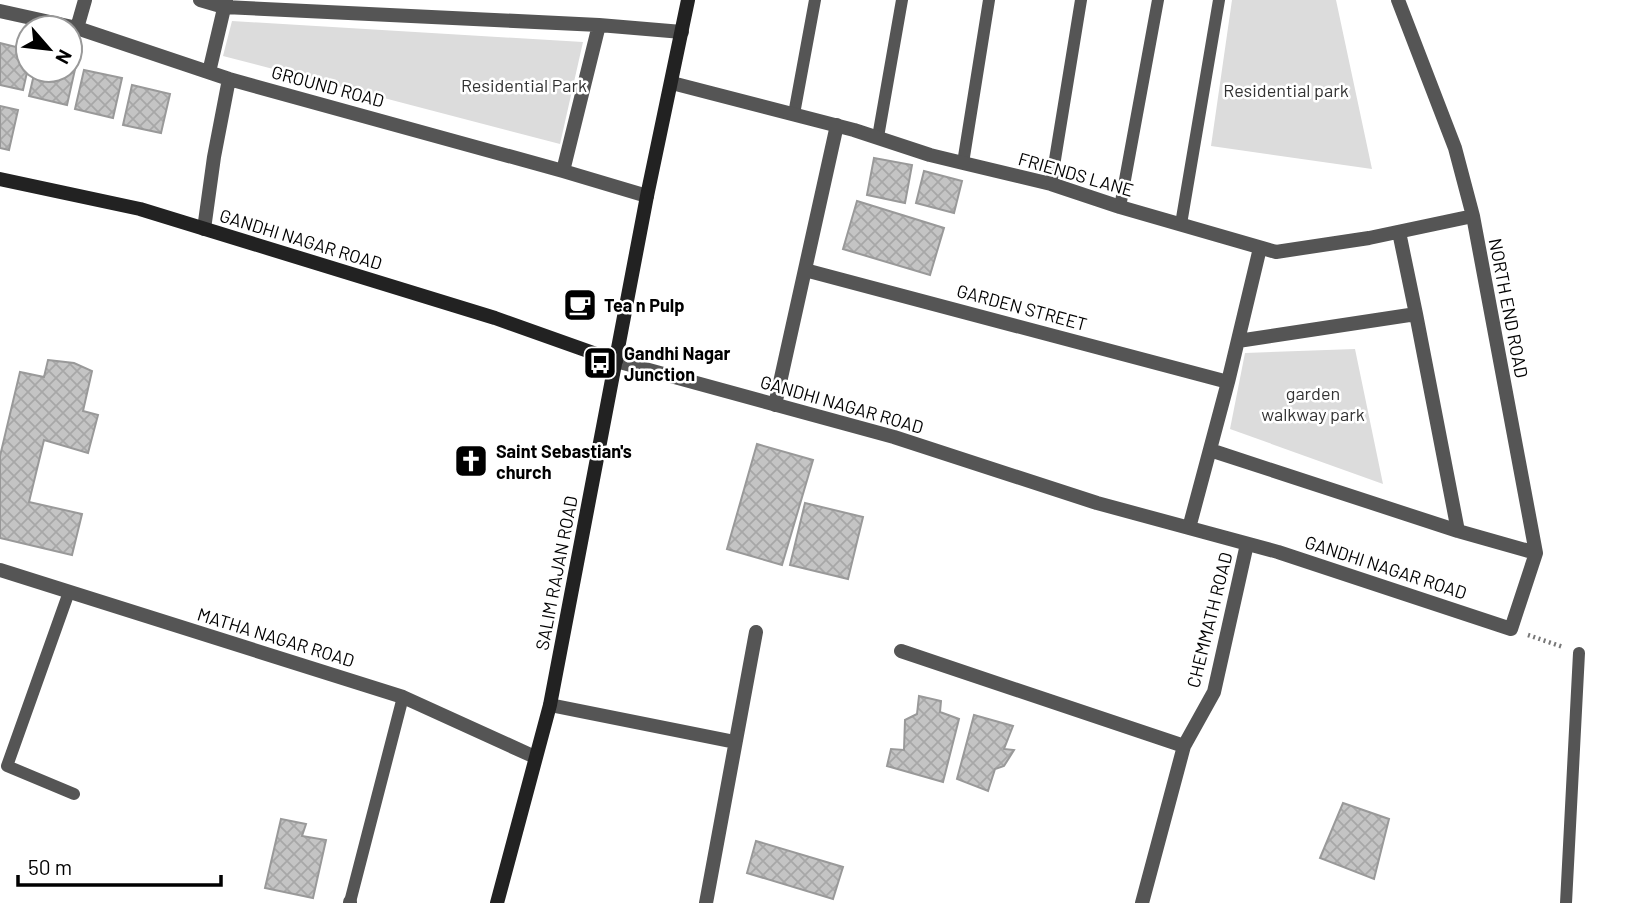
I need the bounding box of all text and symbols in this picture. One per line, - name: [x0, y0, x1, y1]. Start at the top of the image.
- north arrow: [14, 14, 84, 84]
- text: N: [51, 46, 78, 68]
- street label: GROUND ROAD: [269, 60, 387, 112]
- park label: Residential Park: [461, 74, 587, 96]
- park label: Residential park: [1223, 79, 1349, 101]
- street label: FRIENDS LANE: [1016, 147, 1136, 201]
- street label: GANDHI NAGAR ROAD: [217, 204, 385, 274]
- street label: NORTH END ROAD: [1485, 236, 1533, 380]
- street label: GARDEN STREET: [954, 279, 1090, 335]
- cafe icon: Tea n Pulp: [561, 286, 599, 324]
- place label: Tea n Pulp: [604, 294, 684, 316]
- place label: Gandhi Nagar Junction: [624, 342, 730, 385]
- bus stop icon: Gandhi Nagar Junction: [581, 344, 619, 382]
- street label: GANDHI NAGAR ROAD: [758, 370, 926, 438]
- park label: garden walkway park: [1261, 382, 1365, 425]
- place label: Saint Sebastian's church: [496, 440, 632, 483]
- church icon: Saint Sebastian's church: [452, 442, 490, 480]
- street label: SALIM RAJAN ROAD: [530, 494, 582, 652]
- street label: GANDHI NAGAR ROAD: [1302, 530, 1470, 604]
- street label: CHEMMATH ROAD: [1182, 550, 1236, 690]
- street label: MATHA NAGAR ROAD: [195, 603, 357, 671]
- scale bar: [18, 844, 220, 888]
- text: 50 m: [28, 854, 72, 879]

